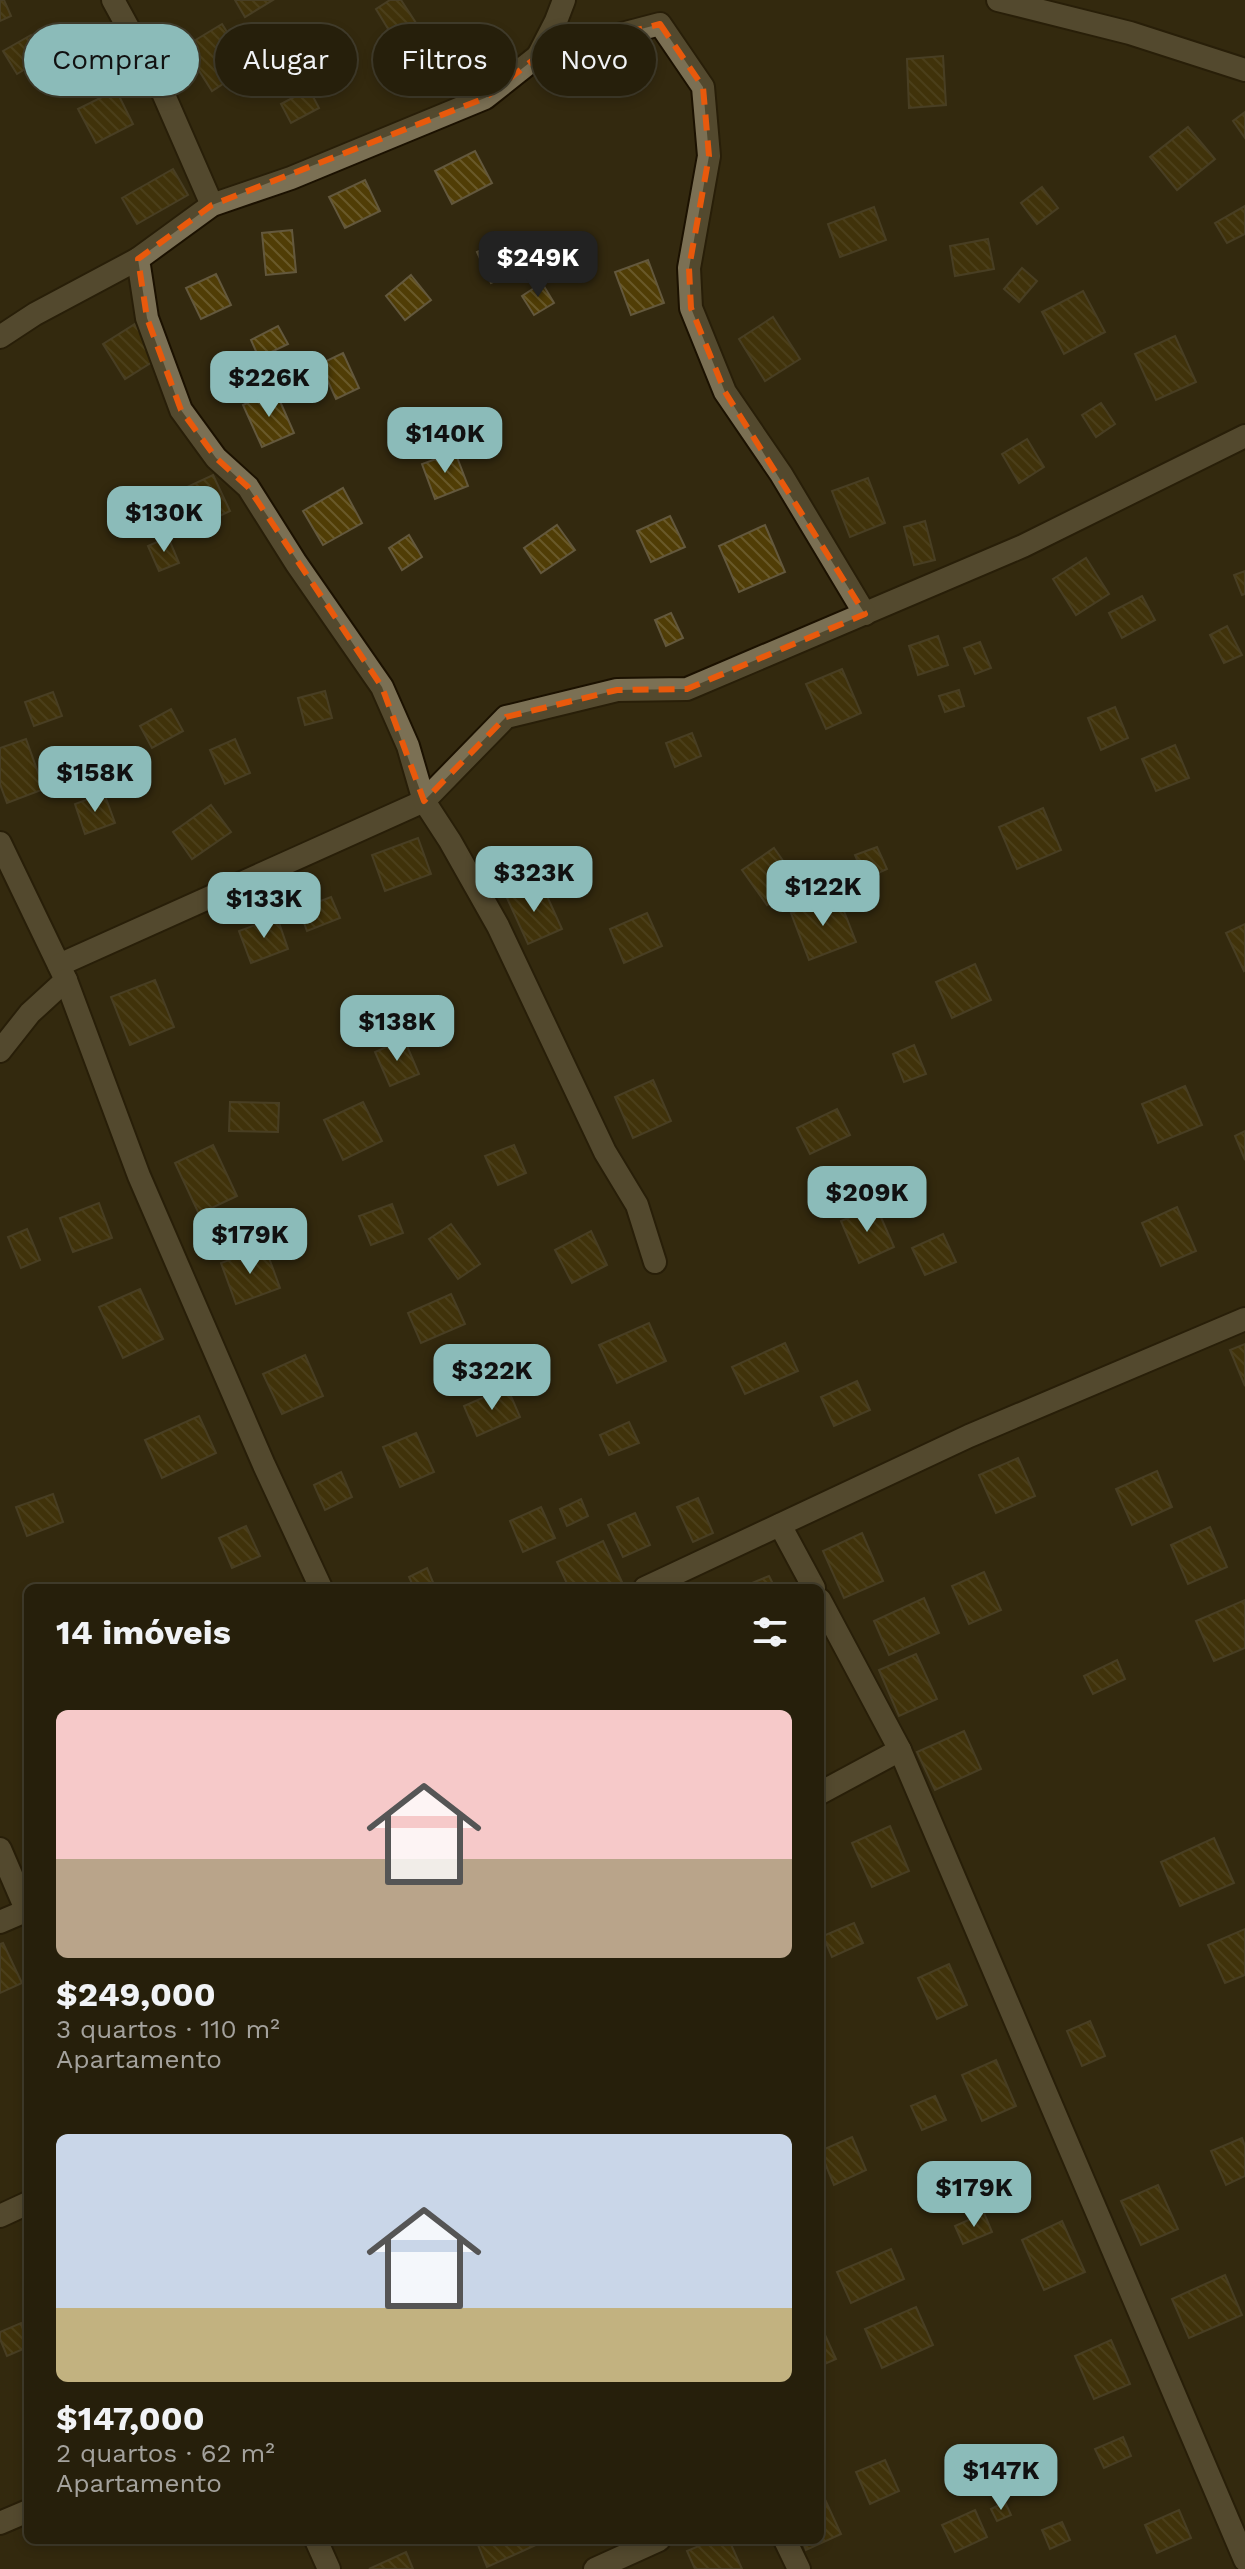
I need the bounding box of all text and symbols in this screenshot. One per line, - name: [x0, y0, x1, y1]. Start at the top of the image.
- chip: Comprar: [24, 24, 199, 96]
- chip: Alugar: [215, 24, 357, 96]
- chip: Filtros: [373, 24, 516, 96]
- chip: Novo: [532, 24, 656, 96]
- pin: $249K: [482, 231, 594, 299]
- text: $249K: [497, 242, 579, 272]
- pin: $226K: [213, 351, 325, 419]
- text: $226K: [228, 362, 310, 392]
- pin: $140K: [389, 407, 501, 475]
- text: $140K: [405, 418, 485, 448]
- pin: $130K: [108, 486, 220, 554]
- text: $130K: [125, 497, 203, 527]
- pin: $158K: [39, 746, 151, 814]
- text: $158K: [56, 757, 134, 787]
- pin: $323K: [478, 846, 590, 914]
- text: $323K: [493, 857, 575, 887]
- pin: $122K: [767, 860, 879, 928]
- text: $122K: [785, 871, 861, 901]
- pin: $133K: [208, 872, 320, 940]
- text: $133K: [226, 883, 302, 913]
- pin: $138K: [341, 995, 453, 1063]
- text: $138K: [358, 1006, 436, 1036]
- pin: $209K: [811, 1166, 923, 1234]
- text: $209K: [826, 1177, 908, 1207]
- pin: $179K: [194, 1208, 306, 1276]
- text: $179K: [211, 1219, 289, 1249]
- pin: $322K: [436, 1344, 548, 1412]
- text: $322K: [451, 1355, 533, 1385]
- icon: filters: [748, 1610, 792, 1654]
- text: 14 imóveis: [56, 1612, 231, 1652]
- icon: home: [352, 1762, 496, 1906]
- text: $249,000: [56, 1974, 216, 2014]
- text: 3 quartos · 110 m²: [56, 2014, 280, 2044]
- text: Apartamento: [56, 2044, 222, 2074]
- pin: $179K: [918, 2161, 1030, 2229]
- text: $179K: [935, 2172, 1013, 2202]
- icon: home: [352, 2186, 496, 2330]
- text: $147,000: [56, 2398, 205, 2438]
- text: 2 quartos · 62 m²: [56, 2438, 275, 2468]
- pin: $147K: [945, 2444, 1057, 2512]
- text: $147K: [962, 2455, 1040, 2485]
- text: Apartamento: [56, 2468, 222, 2498]

